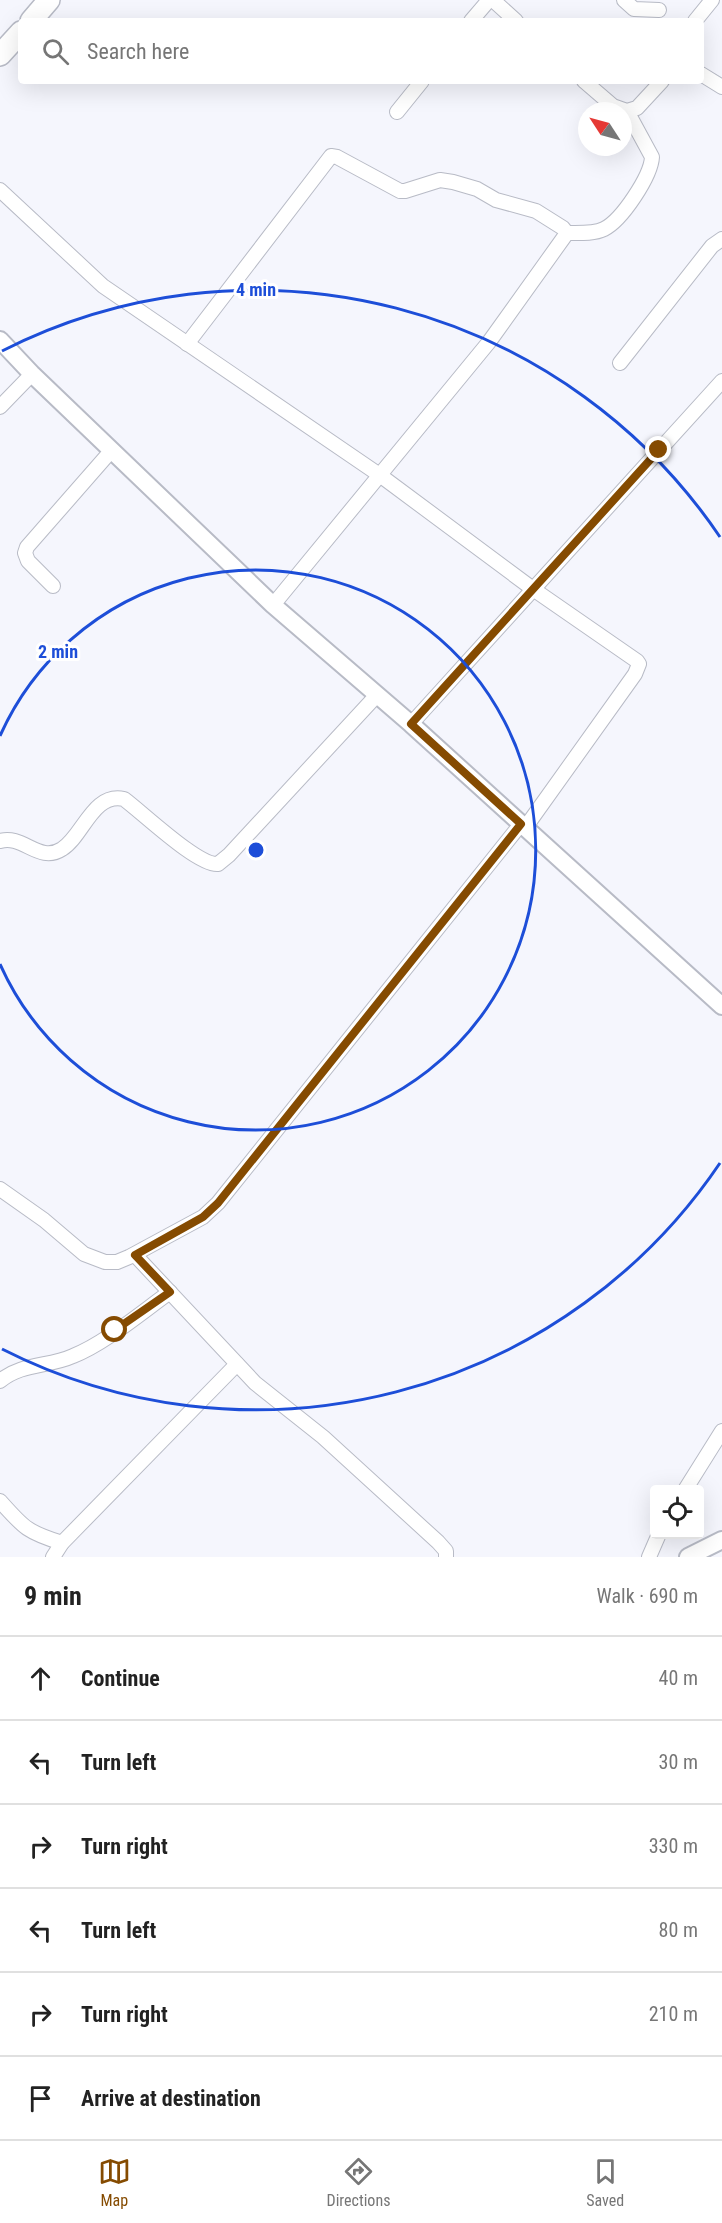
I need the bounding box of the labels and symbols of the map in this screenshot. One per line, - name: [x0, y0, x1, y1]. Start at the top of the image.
- north arrow: [578, 102, 632, 156]
- text: 4 min: [236, 279, 276, 300]
- route end: [645, 436, 671, 462]
- text: 2 min: [38, 641, 78, 662]
- centre of rings: [246, 840, 266, 860]
- route start: [101, 1316, 127, 1342]

